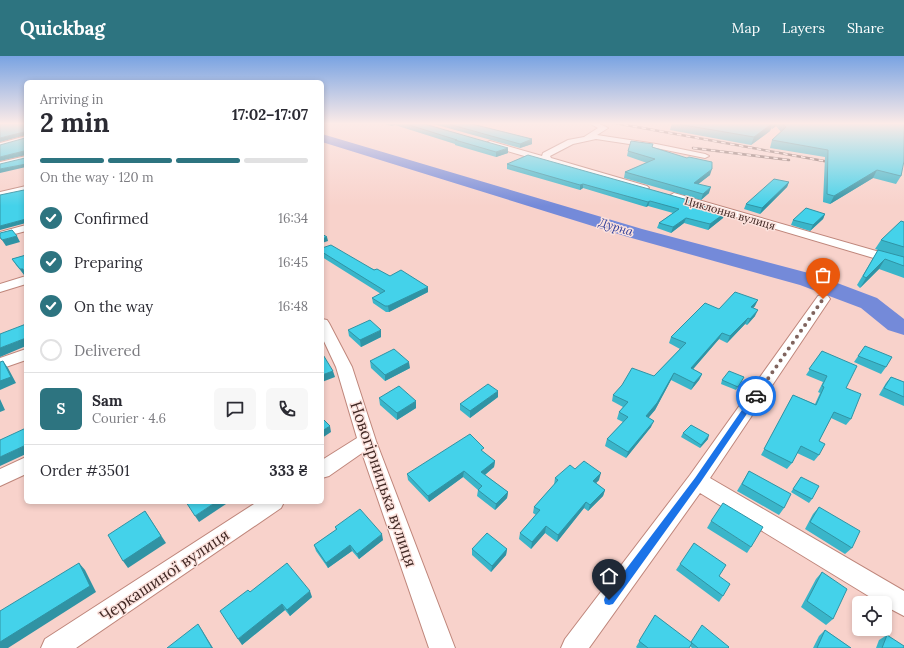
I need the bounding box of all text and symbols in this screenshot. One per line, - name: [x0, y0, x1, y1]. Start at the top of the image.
- text: Quickbag: [20, 16, 105, 40]
- text: Map: [732, 19, 760, 37]
- text: Layers: [782, 19, 825, 37]
- text: Share: [847, 19, 884, 37]
- text: Arriving in: [40, 91, 103, 108]
- text: 17:02–17:07: [232, 105, 308, 124]
- text: 2 min: [40, 106, 110, 139]
- text: On the way · 120 m: [40, 169, 154, 186]
- street label: Циклонна вулиця: [683, 193, 777, 233]
- icon: check: [40, 207, 62, 229]
- text: Confirmed: [74, 209, 149, 228]
- text: 16:34: [278, 210, 308, 227]
- water label: Дурна: [596, 214, 635, 239]
- icon: check: [40, 251, 62, 273]
- text: Preparing: [74, 253, 142, 272]
- text: 16:45: [278, 254, 308, 271]
- pin: [806, 258, 840, 299]
- icon: bag: [812, 264, 834, 286]
- icon: check: [40, 295, 62, 317]
- text: On the way: [74, 297, 153, 316]
- text: 16:48: [278, 298, 308, 315]
- text: Delivered: [74, 341, 141, 360]
- courier: [736, 376, 776, 416]
- icon: car: [745, 385, 767, 407]
- button: chat: [214, 388, 256, 430]
- button: phone: [266, 388, 308, 430]
- text: Sam: [92, 391, 123, 410]
- street label: Новогірницька вулиця: [346, 398, 422, 570]
- text: S: [57, 399, 65, 418]
- text: Courier · 4.6: [92, 410, 166, 427]
- text: Order #3501: [40, 461, 130, 480]
- text: 333 ₴: [269, 461, 308, 480]
- street label: Черкашиної вулиця: [95, 524, 233, 626]
- pin: [592, 559, 626, 600]
- icon: home: [598, 565, 620, 587]
- map controls: [852, 596, 892, 636]
- button: locate: [852, 596, 892, 636]

